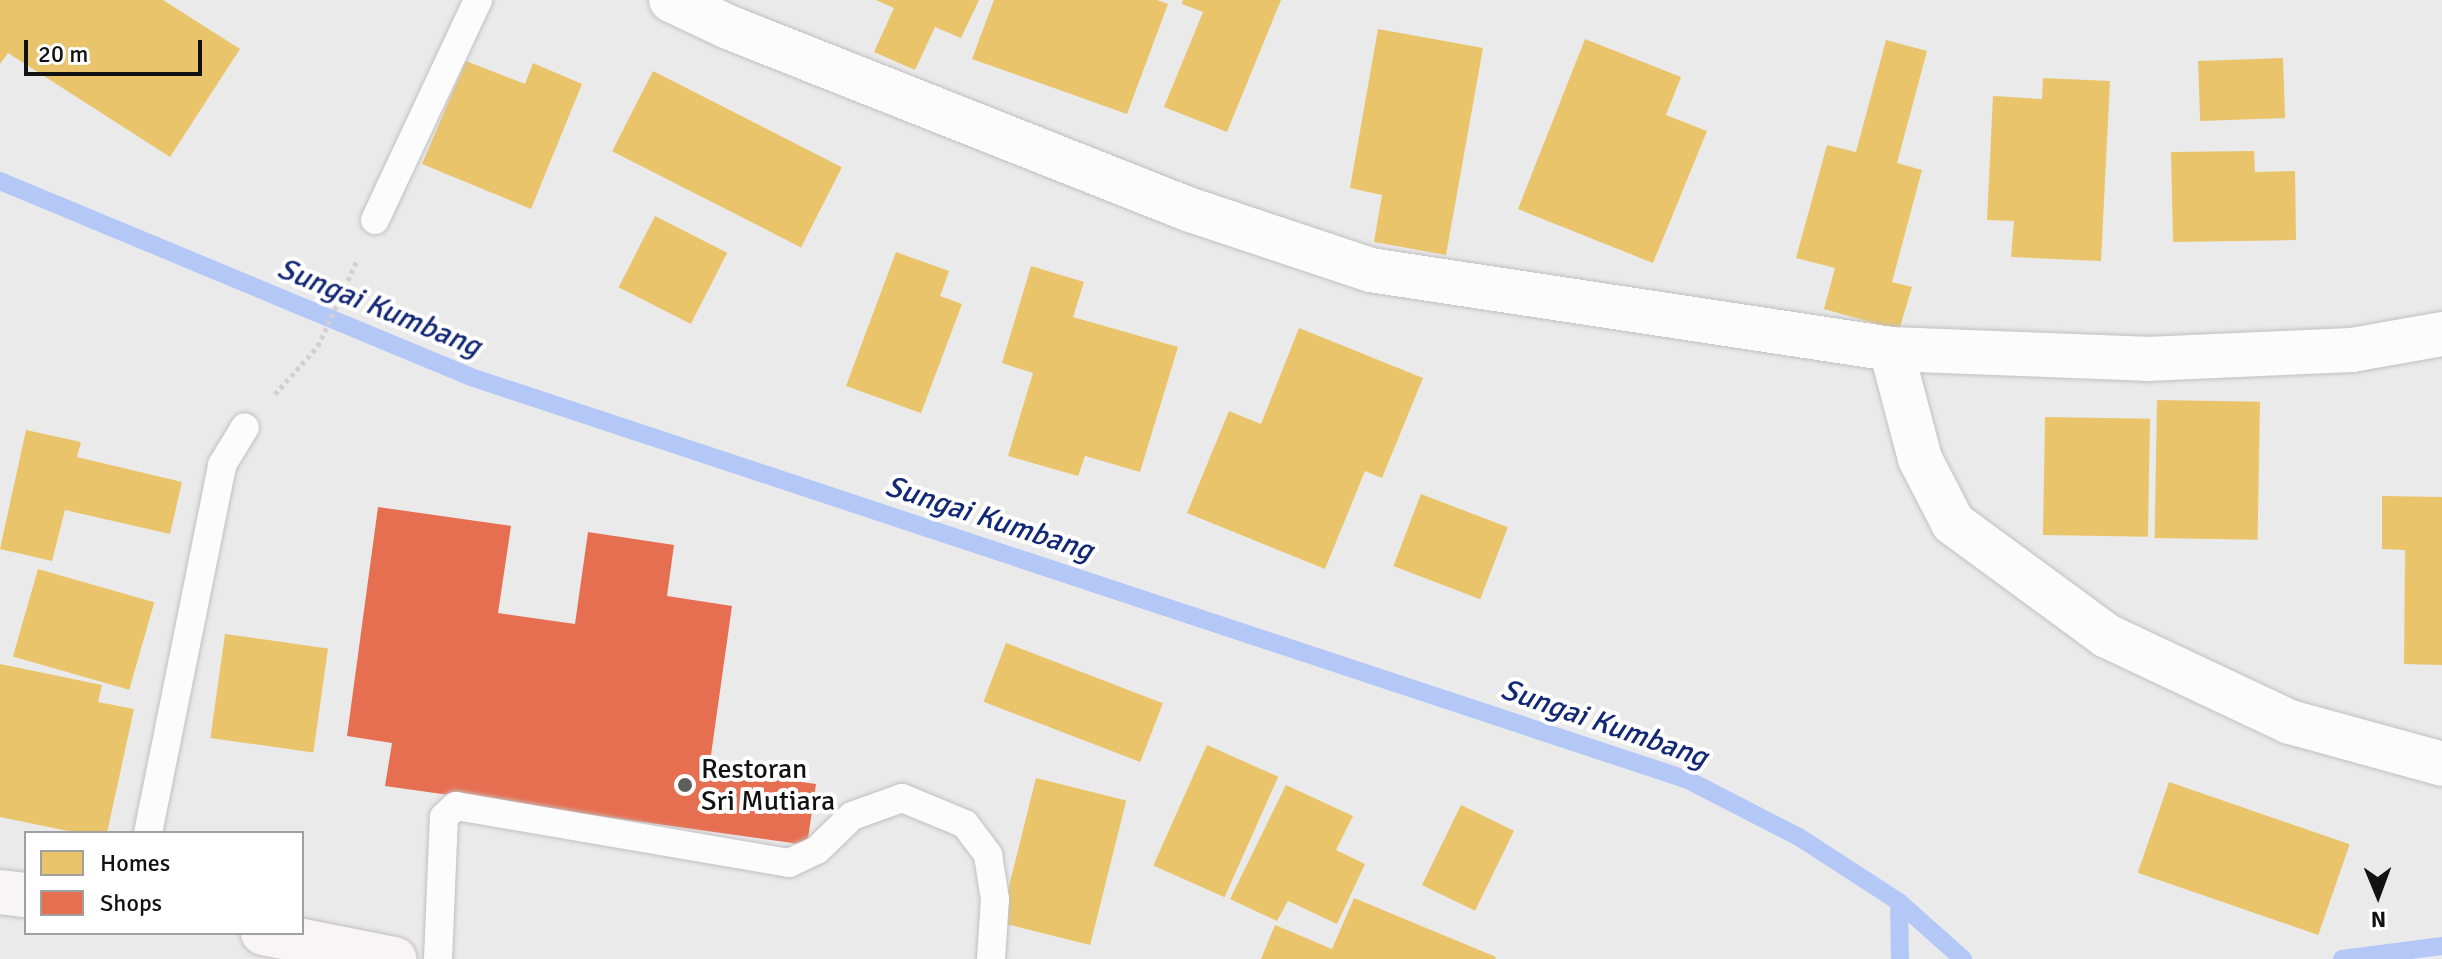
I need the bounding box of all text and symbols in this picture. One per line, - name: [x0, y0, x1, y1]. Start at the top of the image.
- scale bar: [28, 24, 206, 74]
- text: 20 m: [38, 39, 88, 69]
- water label: Sungai Kumbang: [272, 251, 486, 365]
- water label: Sungai Kumbang: [881, 468, 1097, 570]
- water label: Sungai Kumbang: [1496, 672, 1712, 776]
- place label: Restoran Sri Mutiara: [701, 752, 835, 818]
- marker: Restoran Sri Mutiara: [676, 776, 694, 794]
- legend: [24, 831, 304, 935]
- text: Homes: [100, 848, 170, 878]
- north arrow: [2338, 855, 2418, 935]
- text: Shops: [100, 888, 162, 918]
- text: N: [2371, 906, 2386, 933]

